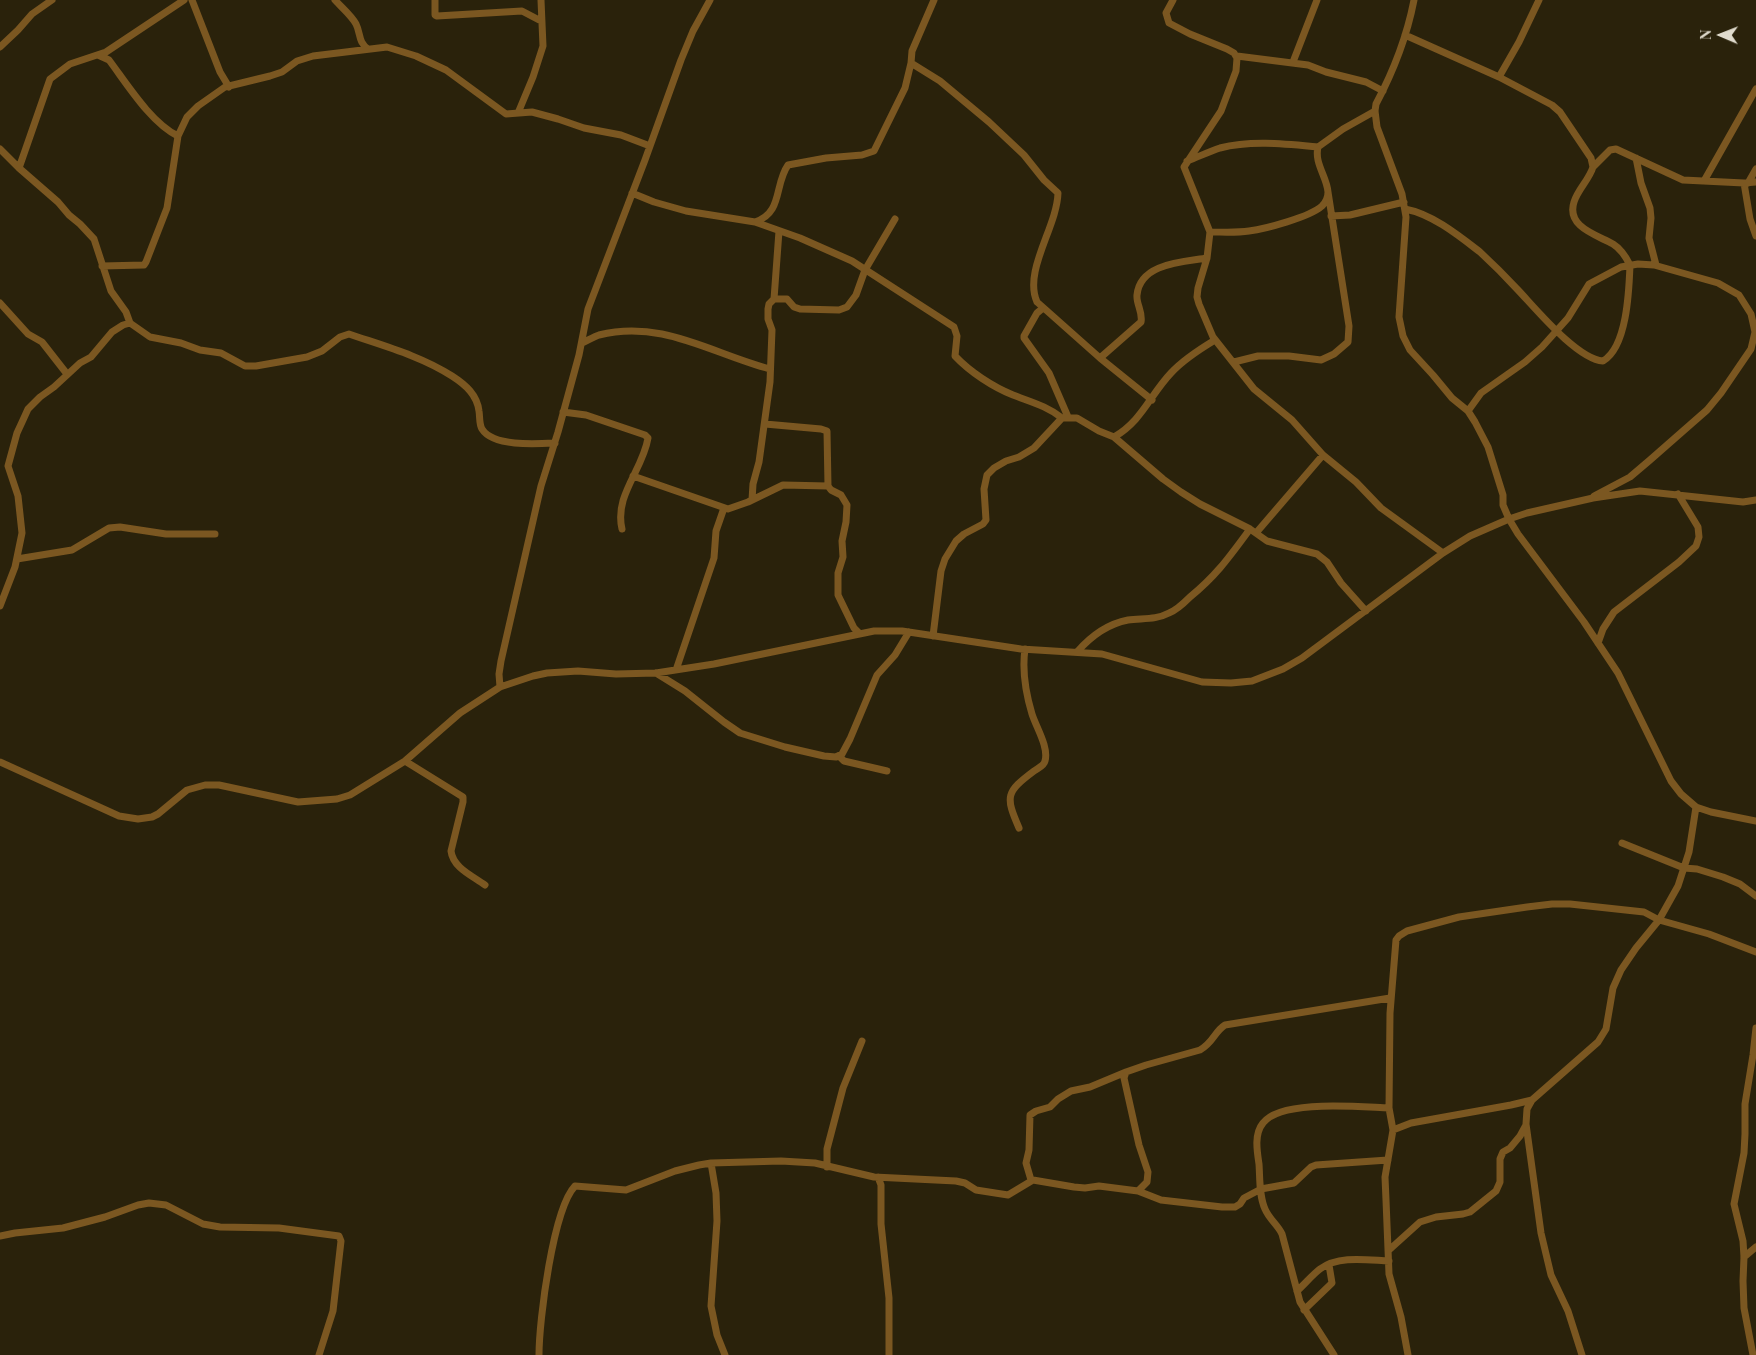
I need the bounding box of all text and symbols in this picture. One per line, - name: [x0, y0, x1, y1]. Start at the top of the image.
- north arrow: [1696, 10, 1746, 60]
- text: N: [1696, 30, 1715, 40]

